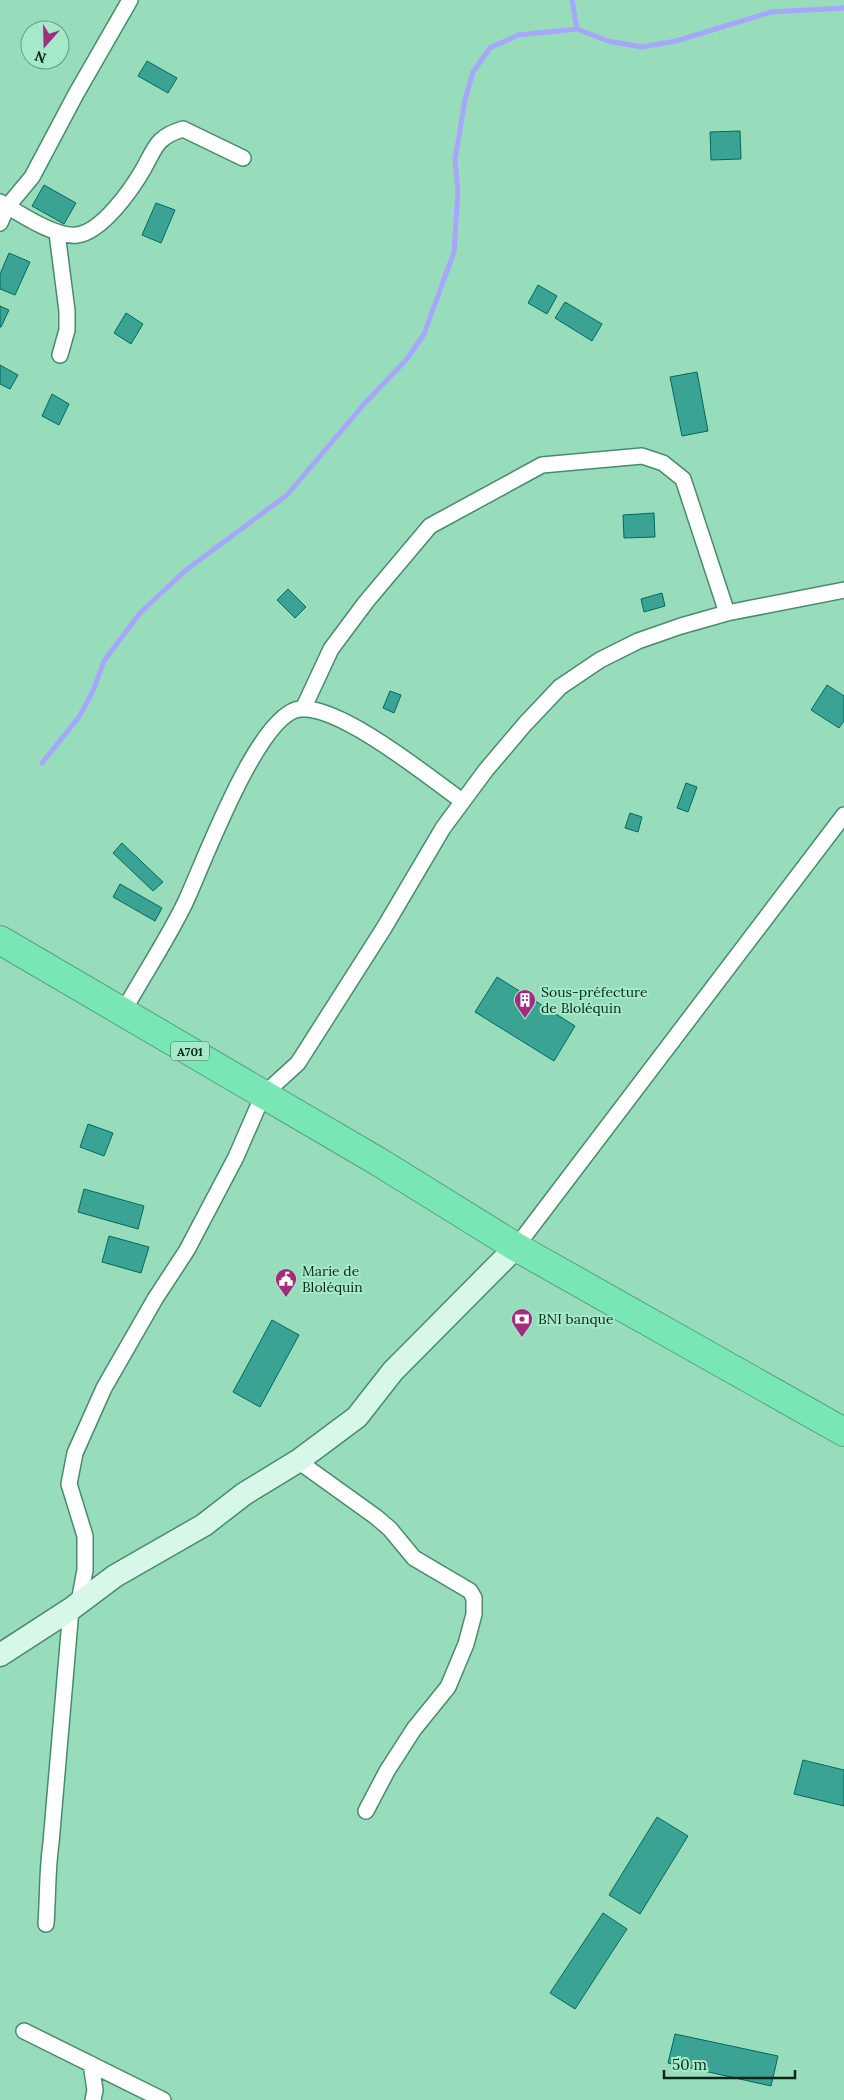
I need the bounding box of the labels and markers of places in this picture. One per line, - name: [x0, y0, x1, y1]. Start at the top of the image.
- place label: Sous-préfecture de Bloléquin: [541, 983, 648, 1017]
- building icon: Sous-préfecture de Bloléquin: [513, 988, 537, 1019]
- place label: Marie de Bloléquin: [302, 1262, 363, 1296]
- public building icon: Marie de Bloléquin: [274, 1267, 298, 1298]
- bank icon: BNI banque: [510, 1307, 534, 1338]
- place label: BNI banque: [538, 1310, 614, 1328]

